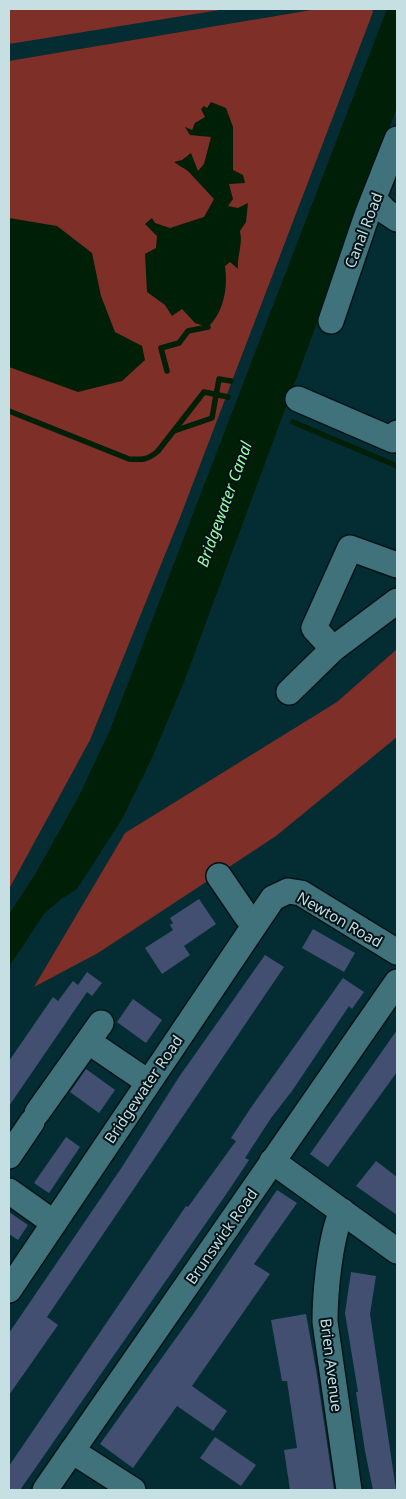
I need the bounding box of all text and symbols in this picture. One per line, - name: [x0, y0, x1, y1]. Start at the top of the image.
- street label: Canal Road: [339, 189, 387, 271]
- water label: Bridgewater Canal: [191, 438, 257, 570]
- street label: Newton Road: [294, 887, 386, 951]
- street label: Bridgewater Road: [99, 1031, 187, 1147]
- street label: Brunswick Road: [181, 1184, 261, 1288]
- street label: Brien Avenue: [316, 1317, 348, 1413]

